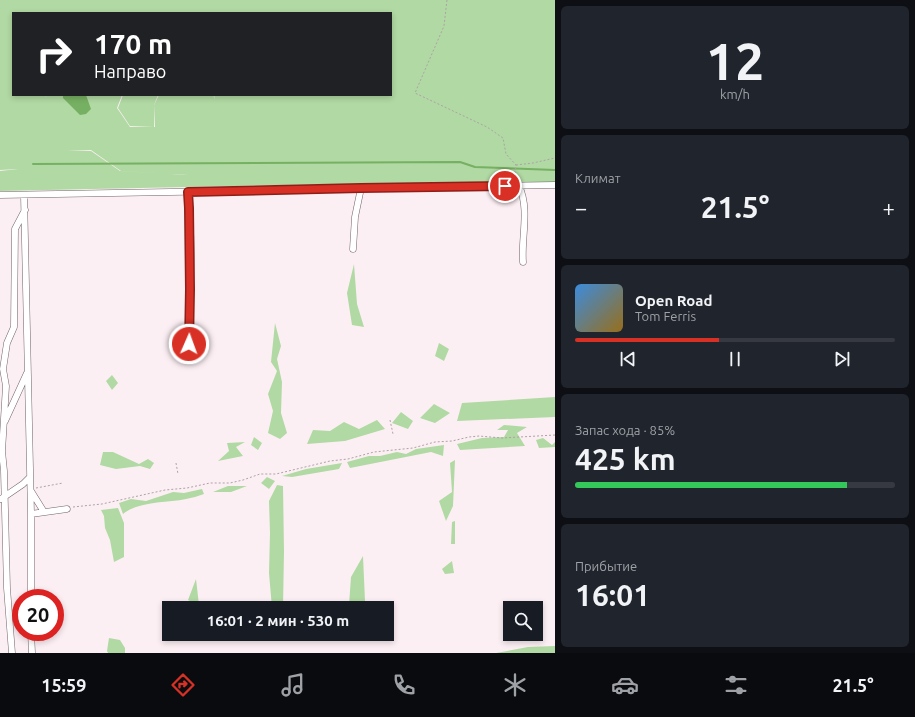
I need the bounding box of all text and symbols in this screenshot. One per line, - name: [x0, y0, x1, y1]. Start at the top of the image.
- icon: right: [28, 28, 80, 80]
- text: 170 m: [94, 28, 172, 59]
- text: 12: [706, 32, 764, 90]
- text: Направо: [94, 61, 166, 81]
- text: km/h: [720, 87, 750, 101]
- pin: [488, 169, 522, 203]
- text: Климат: [575, 171, 620, 185]
- icon: arrive: [494, 175, 516, 197]
- text: 21.5°: [701, 190, 769, 224]
- text: −: [575, 195, 587, 220]
- text: +: [883, 195, 895, 220]
- text: Open Road: [635, 292, 712, 309]
- text: Tom Ferris: [635, 309, 696, 323]
- position arrow: [168, 323, 210, 365]
- icon: previous: [617, 348, 639, 370]
- icon: pause: [724, 348, 746, 370]
- icon: next: [831, 348, 853, 370]
- text: Запас хода · 85%: [575, 423, 675, 437]
- text: 425 km: [575, 442, 676, 476]
- text: Прибытие: [575, 559, 637, 573]
- text: 16:01: [575, 578, 650, 612]
- speed limit sign: 20: [12, 589, 64, 641]
- map controls: [503, 601, 543, 641]
- button: search: [503, 601, 543, 641]
- text: 16:01 · 2 мин · 530 m: [207, 612, 349, 629]
- icon: directions: [169, 671, 197, 699]
- icon: music: [279, 671, 307, 699]
- icon: phone: [390, 671, 418, 699]
- icon: climate: [501, 671, 529, 699]
- icon: car: [611, 671, 639, 699]
- icon: filters: [722, 671, 750, 699]
- text: 15:59: [41, 675, 86, 695]
- text: 21.5°: [832, 675, 874, 695]

